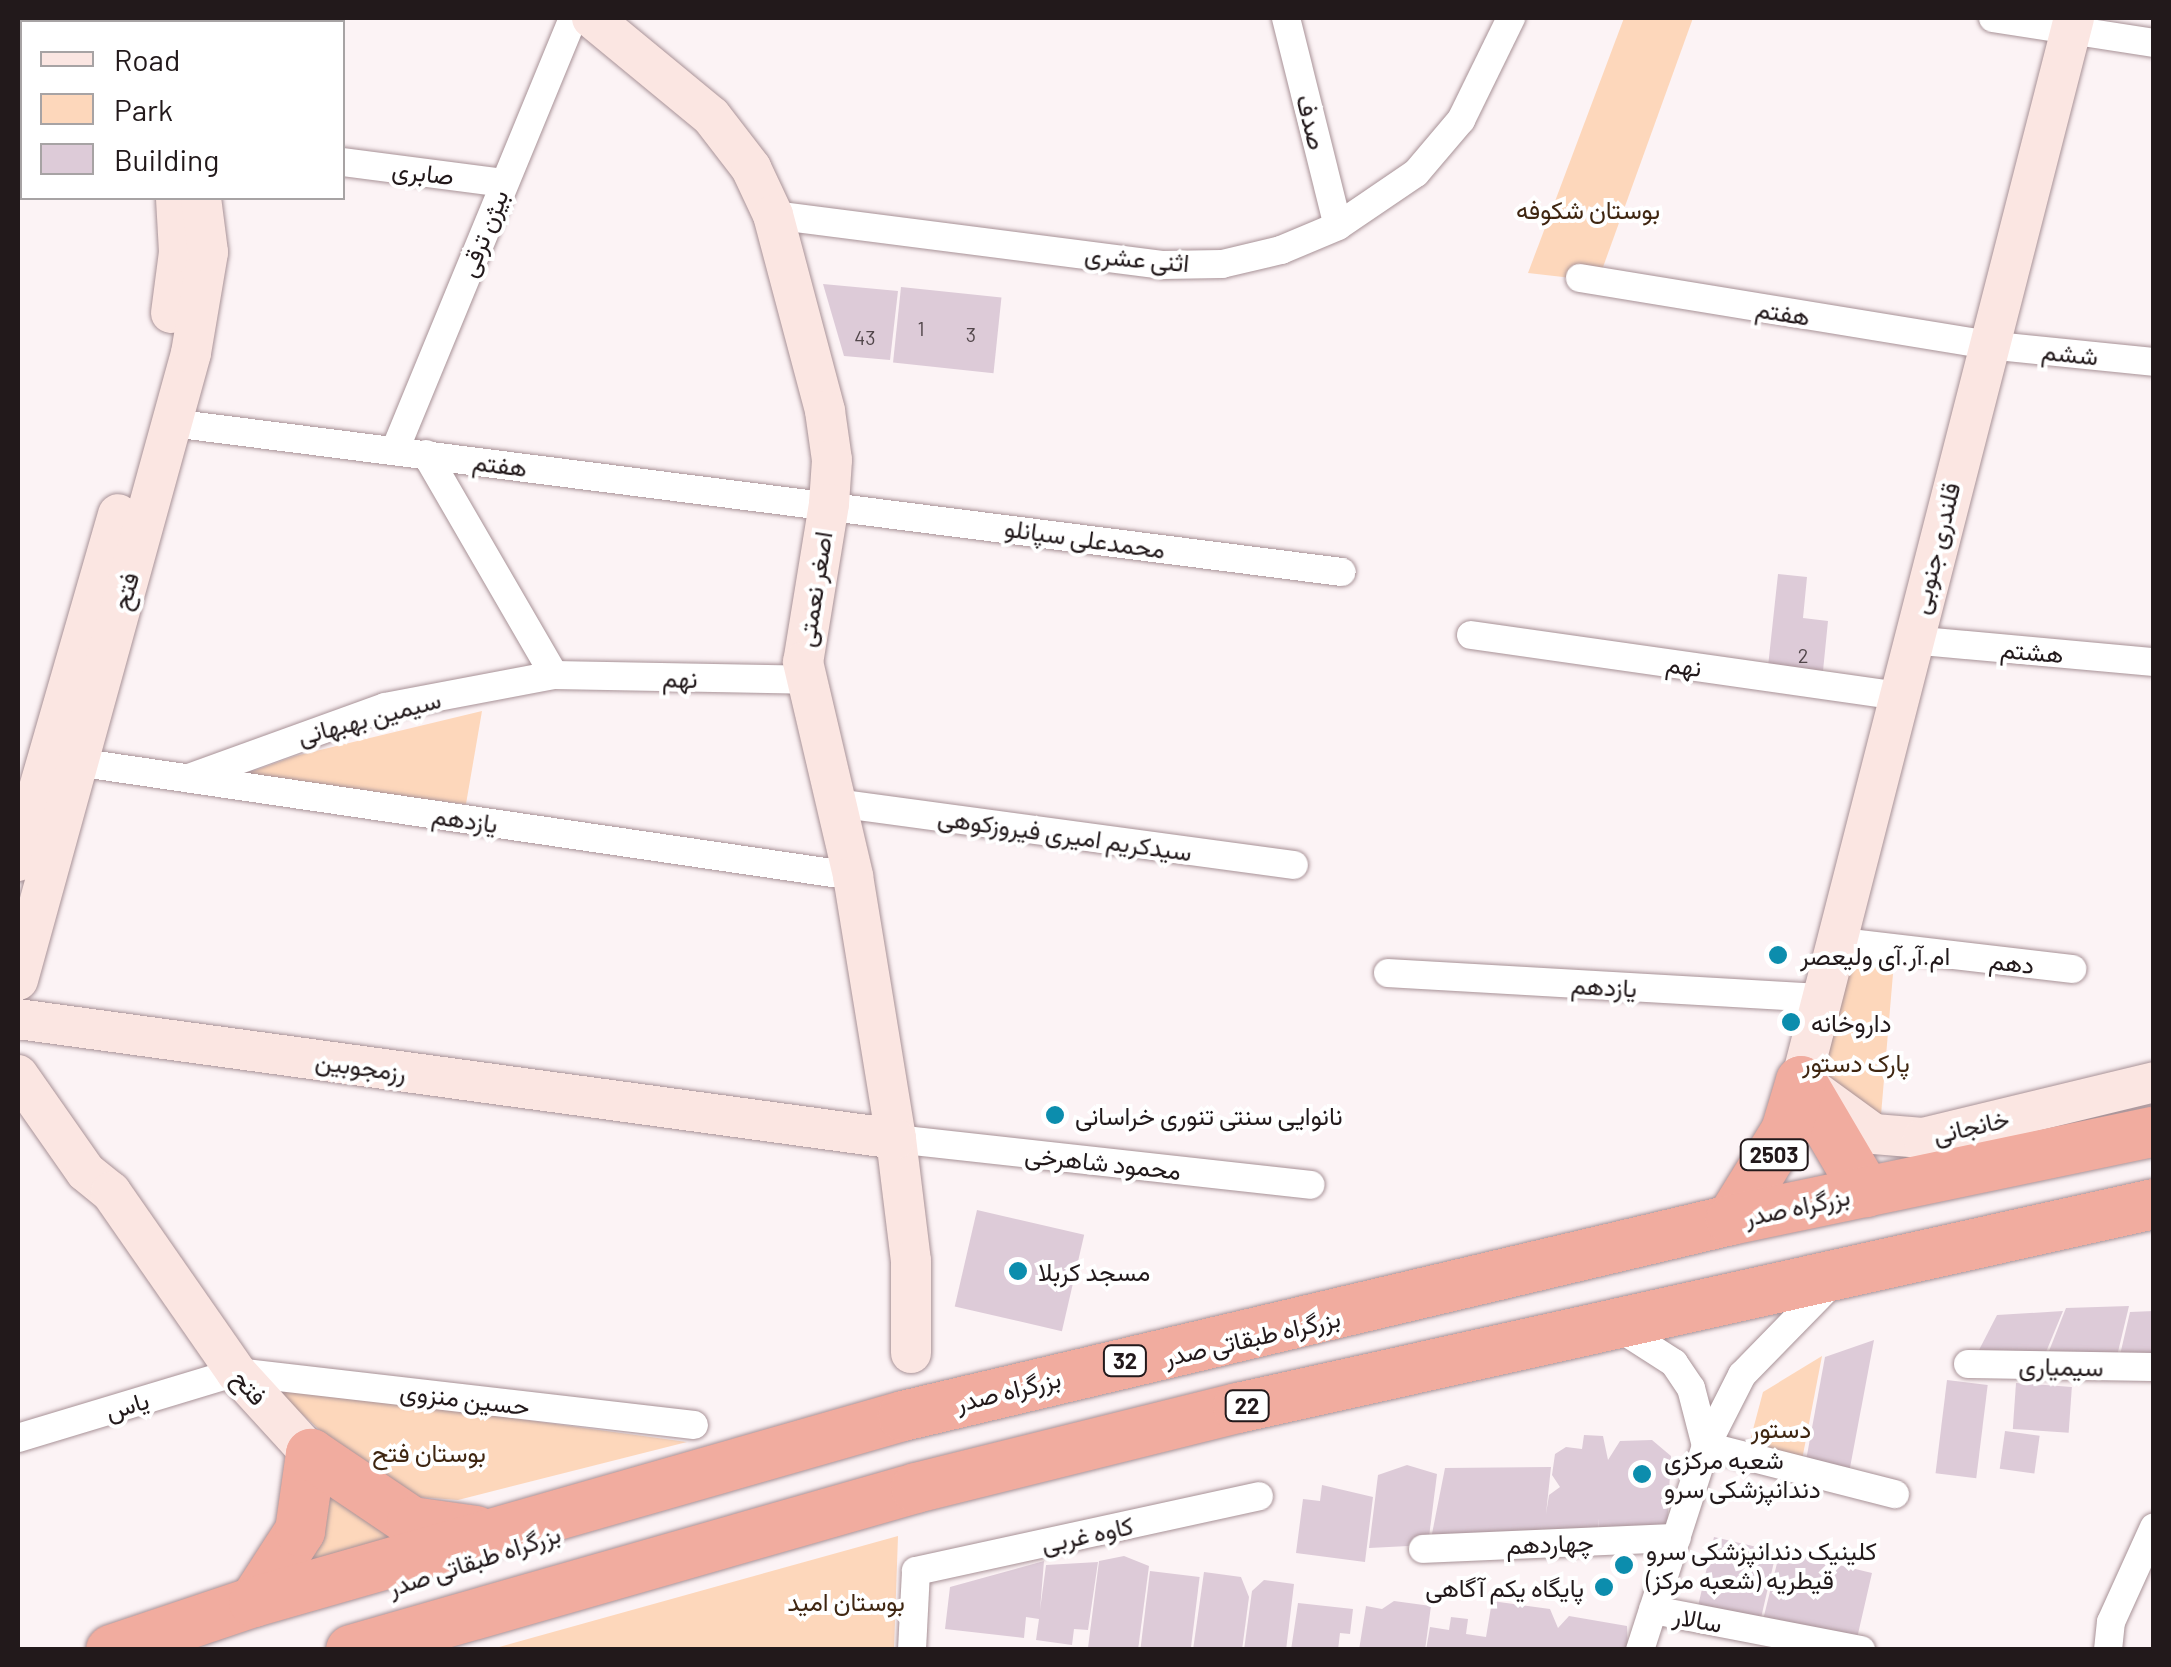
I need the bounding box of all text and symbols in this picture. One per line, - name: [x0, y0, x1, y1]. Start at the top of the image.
- legend: [20, 20, 345, 200]
- text: Road: [114, 41, 180, 77]
- text: Park: [114, 91, 173, 127]
- street label: صدف: [1291, 91, 1333, 153]
- text: Building: [114, 141, 219, 177]
- street label: صابری: [390, 153, 456, 191]
- street label: بیژن ترقی: [452, 185, 514, 281]
- park label: بوستان شکوفه: [1516, 194, 1660, 224]
- street label: اثنی عشری: [1083, 238, 1191, 278]
- street label: هفتم: [1754, 293, 1812, 331]
- house number: 1: [918, 316, 924, 340]
- house number: 3: [966, 322, 976, 346]
- house number: 43: [854, 325, 876, 349]
- street label: ششم: [2040, 335, 2100, 371]
- street label: هفتم: [471, 446, 529, 482]
- street label: قلندری جنوبی: [1904, 479, 1966, 617]
- street label: محمدعلی سپانلو: [1003, 512, 1167, 564]
- street label: اصغر نعمتی: [790, 529, 838, 649]
- street label: فتح: [105, 569, 145, 613]
- street label: هشتم: [1999, 633, 2065, 669]
- house number: 2: [1798, 643, 1808, 667]
- street label: نهم: [1664, 648, 1704, 682]
- street label: نهم: [662, 663, 698, 693]
- street label: سیمین بهبهانی: [294, 683, 444, 751]
- street label: یازدهم: [430, 800, 500, 838]
- street label: سیدکریم امیری فیروزکوهی: [936, 801, 1194, 867]
- place label: ام.آر.آی ولیعصر: [1800, 940, 1950, 970]
- marker: ام.آر.آی ولیعصر: [1765, 942, 1791, 968]
- street label: دهم: [1988, 944, 2036, 980]
- street label: یازدهم: [1570, 969, 1638, 1003]
- place label: داروخانه: [1811, 1007, 1891, 1037]
- marker: داروخانه: [1780, 1011, 1802, 1033]
- street label: رزمجوبین: [314, 1045, 408, 1087]
- park label: پارک دستور: [1802, 1047, 1910, 1077]
- place label: نانوایی سنتی تنوری خراسانی: [1075, 1100, 1343, 1130]
- street label: خانجانی: [1930, 1103, 2012, 1149]
- marker: نانوایی سنتی تنوری خراسانی: [1044, 1104, 1066, 1126]
- road number: 2503: [1739, 1138, 1809, 1172]
- street label: محمود شاهرخی: [1023, 1139, 1183, 1185]
- street label: بزرگراه صدر: [1741, 1180, 1853, 1232]
- place label: مسجد کربلا: [1038, 1256, 1150, 1286]
- marker: مسجد کربلا: [1007, 1260, 1029, 1282]
- street label: بزرگراه طبقاتی صدر: [1161, 1302, 1343, 1372]
- road number: 32: [1102, 1344, 1148, 1378]
- street label: سیمیاری: [2018, 1350, 2104, 1382]
- street label: بزرگراه صدر: [952, 1362, 1064, 1418]
- street label: فتح: [226, 1363, 274, 1411]
- street label: حسین منزوی: [398, 1375, 532, 1421]
- street label: یاس: [102, 1384, 152, 1426]
- road number: 22: [1224, 1389, 1270, 1423]
- park label: دستور: [1751, 1413, 1811, 1443]
- park label: بوستان فتح: [372, 1437, 486, 1467]
- place label: شعبه مرکزی دندانپزشکی سرو: [1664, 1445, 1821, 1504]
- marker: شعبه مرکزی دندانپزشکی سرو: [1629, 1461, 1655, 1487]
- street label: کاوه غربی: [1038, 1510, 1136, 1558]
- street label: بزرگراه طبقاتی صدر: [384, 1518, 564, 1602]
- street label: چهاردهم: [1506, 1526, 1594, 1560]
- place label: کلینیک دندانپزشکی سرو قیطریه (شعبه مرکز): [1646, 1536, 1877, 1595]
- marker: کلینیک دندانپزشکی سرو قیطریه (شعبه مرکز): [1611, 1552, 1637, 1578]
- place label: پایگاه یکم آگاهی: [1425, 1572, 1584, 1602]
- marker: پایگاه یکم آگاهی: [1593, 1576, 1615, 1598]
- park label: بوستان امید: [787, 1586, 905, 1616]
- street label: سالار: [1671, 1600, 1725, 1638]

